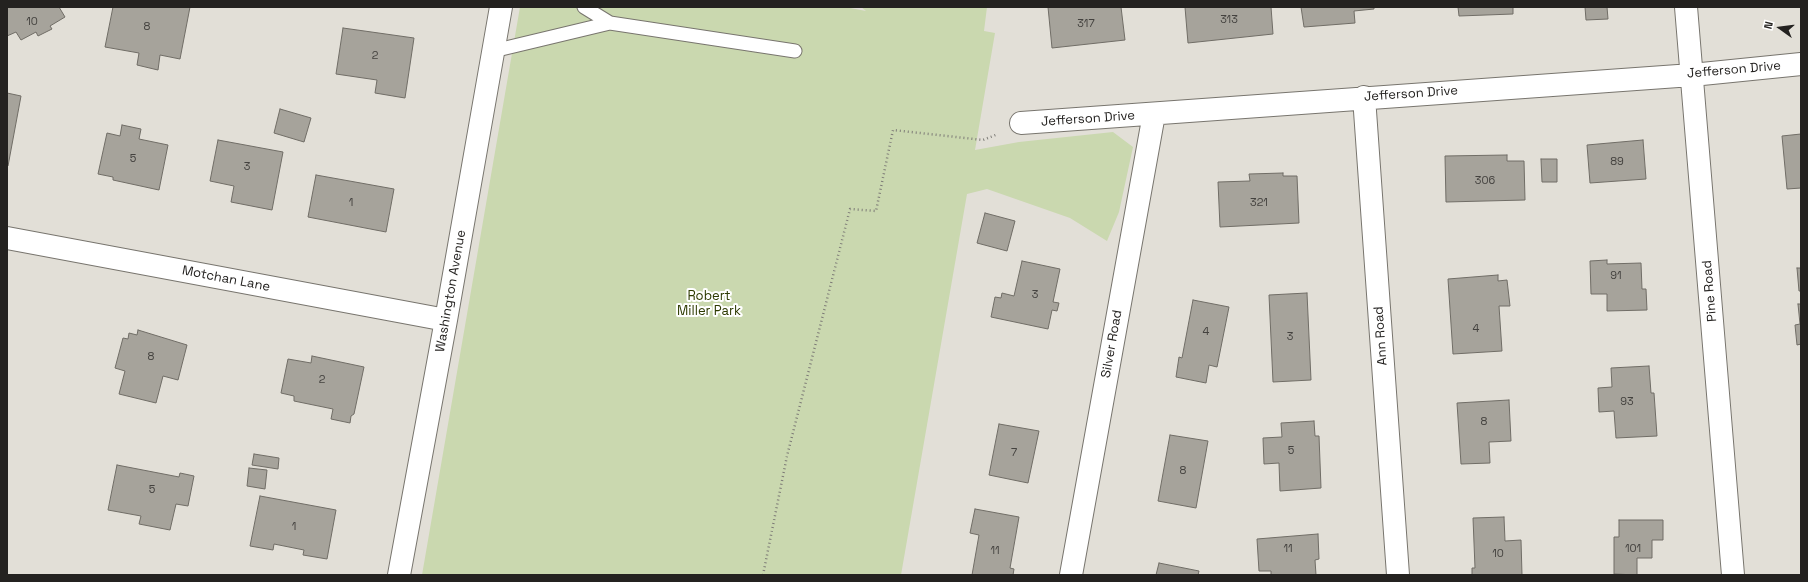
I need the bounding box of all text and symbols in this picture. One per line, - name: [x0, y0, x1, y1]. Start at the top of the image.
- north arrow: [1760, 8, 1800, 48]
- house number: 313: [1220, 13, 1238, 27]
- house number: 10: [26, 15, 38, 29]
- house number: 317: [1077, 17, 1095, 31]
- house number: 8: [144, 20, 150, 34]
- text: N: [1761, 20, 1776, 30]
- house number: 2: [372, 49, 378, 63]
- street label: Jefferson Drive: [1686, 58, 1782, 82]
- street label: Jefferson Drive: [1363, 83, 1459, 105]
- street label: Jefferson Drive: [1040, 108, 1136, 130]
- house number: 5: [130, 152, 136, 166]
- house number: 89: [1610, 155, 1624, 169]
- house number: 3: [244, 160, 250, 174]
- house number: 306: [1475, 174, 1495, 188]
- house number: 1: [349, 196, 353, 210]
- house number: 321: [1250, 196, 1268, 210]
- street label: Washington Avenue: [433, 229, 469, 353]
- street label: Pine Road: [1700, 259, 1720, 323]
- street label: Motchan Lane: [181, 263, 271, 295]
- house number: 91: [1610, 269, 1622, 283]
- park label: Robert Miller Park: [677, 288, 741, 319]
- house number: 3: [1032, 288, 1038, 302]
- street label: Ann Road: [1371, 306, 1391, 366]
- street label: Silver Road: [1098, 309, 1126, 379]
- house number: 4: [1473, 322, 1479, 336]
- house number: 4: [1203, 325, 1209, 339]
- house number: 3: [1287, 330, 1293, 344]
- house number: 8: [148, 350, 154, 364]
- house number: 2: [319, 373, 325, 387]
- house number: 93: [1620, 395, 1634, 409]
- house number: 8: [1481, 415, 1487, 429]
- house number: 5: [1288, 444, 1294, 458]
- house number: 7: [1011, 446, 1017, 460]
- house number: 8: [1180, 464, 1186, 478]
- house number: 5: [149, 483, 155, 497]
- house number: 1: [292, 520, 296, 534]
- house number: 11: [1283, 542, 1293, 556]
- house number: 101: [1625, 542, 1641, 556]
- house number: 11: [990, 544, 1000, 558]
- house number: 10: [1492, 547, 1504, 561]

